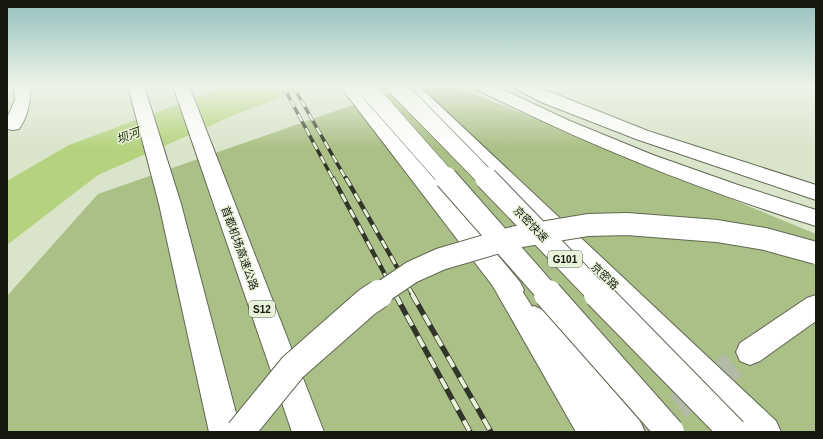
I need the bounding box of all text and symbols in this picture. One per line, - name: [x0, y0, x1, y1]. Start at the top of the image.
- water label: 坝河: [114, 124, 144, 147]
- street label: 京密快速: [511, 204, 551, 244]
- street label: 首都机场高速公路: [219, 205, 261, 291]
- road number: G101: [548, 251, 582, 267]
- street label: 京密路: [589, 260, 621, 292]
- road number: S12: [249, 301, 275, 317]

